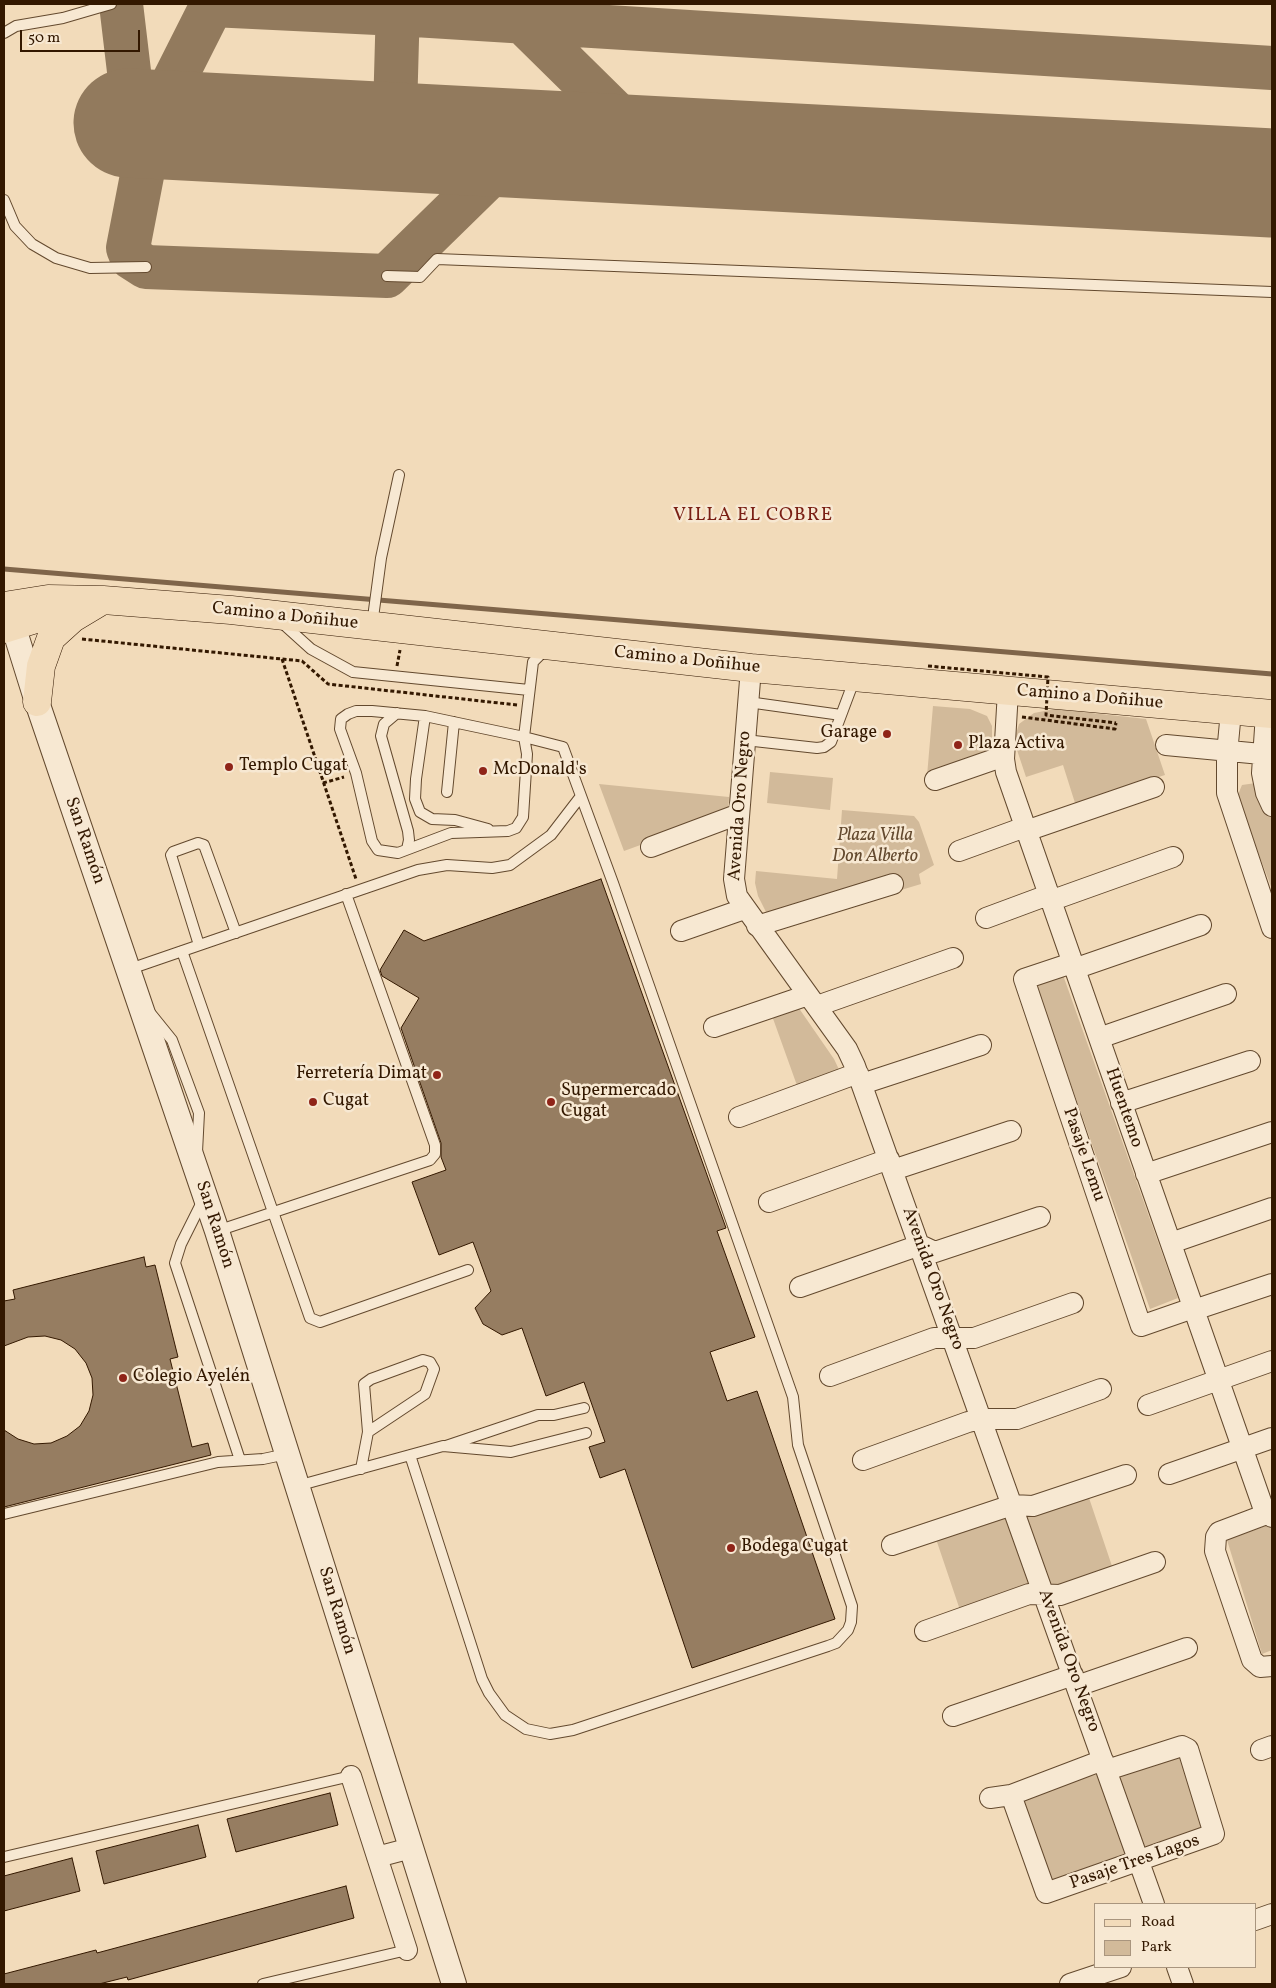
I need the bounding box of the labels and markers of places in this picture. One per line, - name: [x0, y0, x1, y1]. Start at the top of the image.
- place label: Garage: [821, 723, 877, 745]
- marker: Garage: [881, 728, 893, 740]
- place label: Plaza Activa: [968, 734, 1065, 756]
- marker: Plaza Activa: [952, 739, 964, 751]
- place label: Templo Cugat: [239, 756, 348, 778]
- place label: McDonald's: [493, 760, 587, 782]
- marker: Templo Cugat: [223, 761, 235, 773]
- marker: McDonald's: [477, 765, 489, 777]
- place label: Ferretería Dimat: [296, 1064, 427, 1086]
- marker: Ferretería Dimat: [431, 1069, 443, 1081]
- place label: Supermercado Cugat: [561, 1081, 676, 1124]
- place label: Cugat: [323, 1091, 369, 1113]
- marker: Cugat: [307, 1096, 319, 1108]
- marker: Supermercado Cugat: [545, 1096, 557, 1108]
- place label: Colegio Ayelén: [133, 1367, 250, 1389]
- marker: Colegio Ayelén: [117, 1372, 129, 1384]
- place label: Bodega Cugat: [741, 1537, 848, 1559]
- marker: Bodega Cugat: [725, 1542, 737, 1554]

